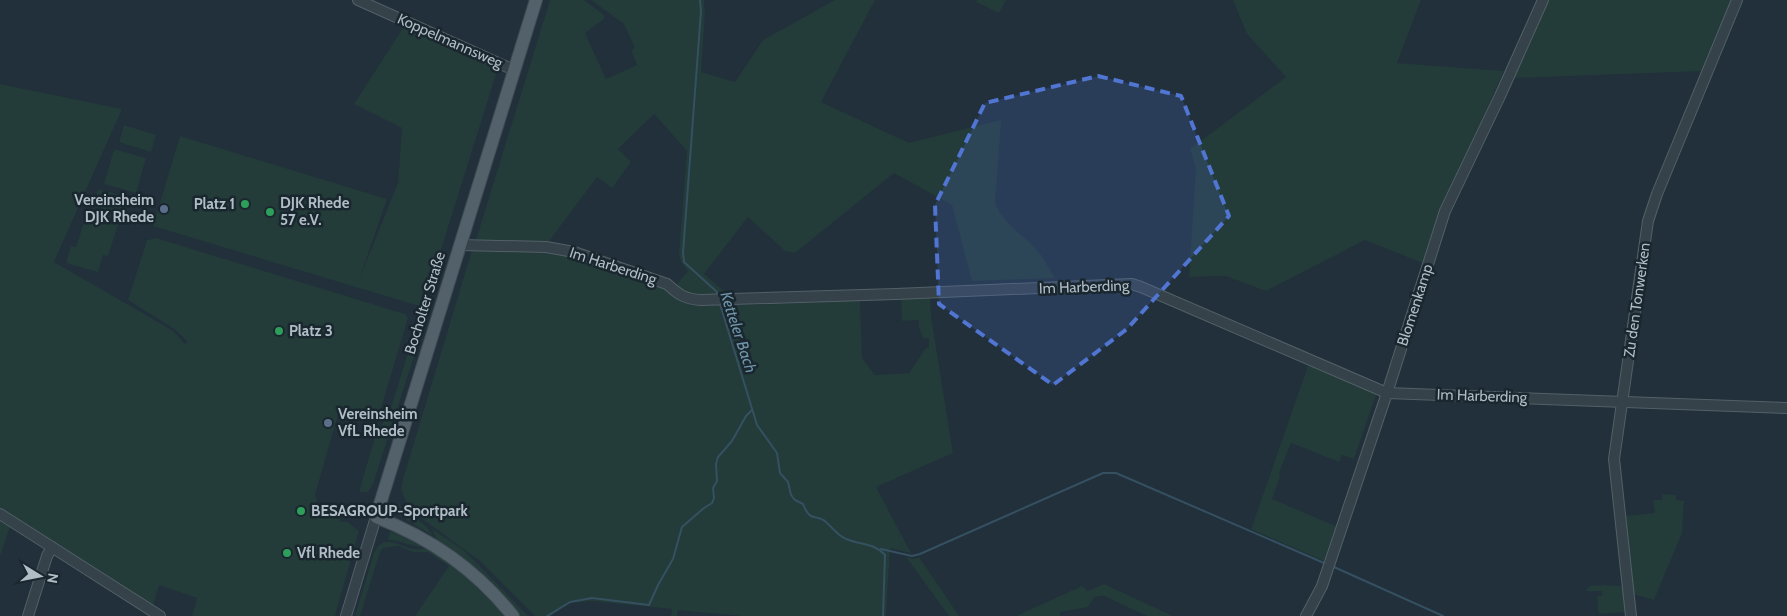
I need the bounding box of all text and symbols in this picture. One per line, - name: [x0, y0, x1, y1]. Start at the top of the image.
- street label: Koppelmannsweg: [395, 10, 506, 73]
- place label: Vereinsheim DJK Rhede: [74, 191, 154, 226]
- place label: DJK Rhede 57 e.V.: [280, 194, 350, 229]
- place label: Platz 1: [194, 195, 235, 213]
- marker: Platz 1: [239, 198, 251, 210]
- marker: Vereinsheim DJK Rhede: [158, 203, 170, 215]
- marker: DJK Rhede 57 e.V.: [264, 206, 276, 218]
- street label: Zu den Tonwerken: [1620, 241, 1654, 359]
- street label: Im Harberding: [567, 243, 659, 289]
- street label: Bocholter Straße: [401, 249, 449, 356]
- street label: Blomenkamp: [1393, 262, 1437, 348]
- street label: Im Harberding: [1038, 276, 1130, 298]
- water label: Ketteler Bach: [716, 289, 761, 375]
- place label: Platz 3: [289, 322, 333, 340]
- marker: Platz 3: [273, 325, 285, 337]
- street label: Im Harberding: [1436, 385, 1528, 407]
- place label: Vereinsheim VfL Rhede: [338, 405, 418, 440]
- marker: Vereinsheim VfL Rhede: [322, 417, 334, 429]
- place label: BESAGROUP-Sportpark: [311, 502, 468, 520]
- marker: BESAGROUP-Sportpark: [295, 505, 307, 517]
- place label: Vfl Rhede: [297, 544, 360, 562]
- marker: Vfl Rhede: [281, 547, 293, 559]
- north arrow: [15, 551, 65, 601]
- text: N: [43, 572, 63, 585]

